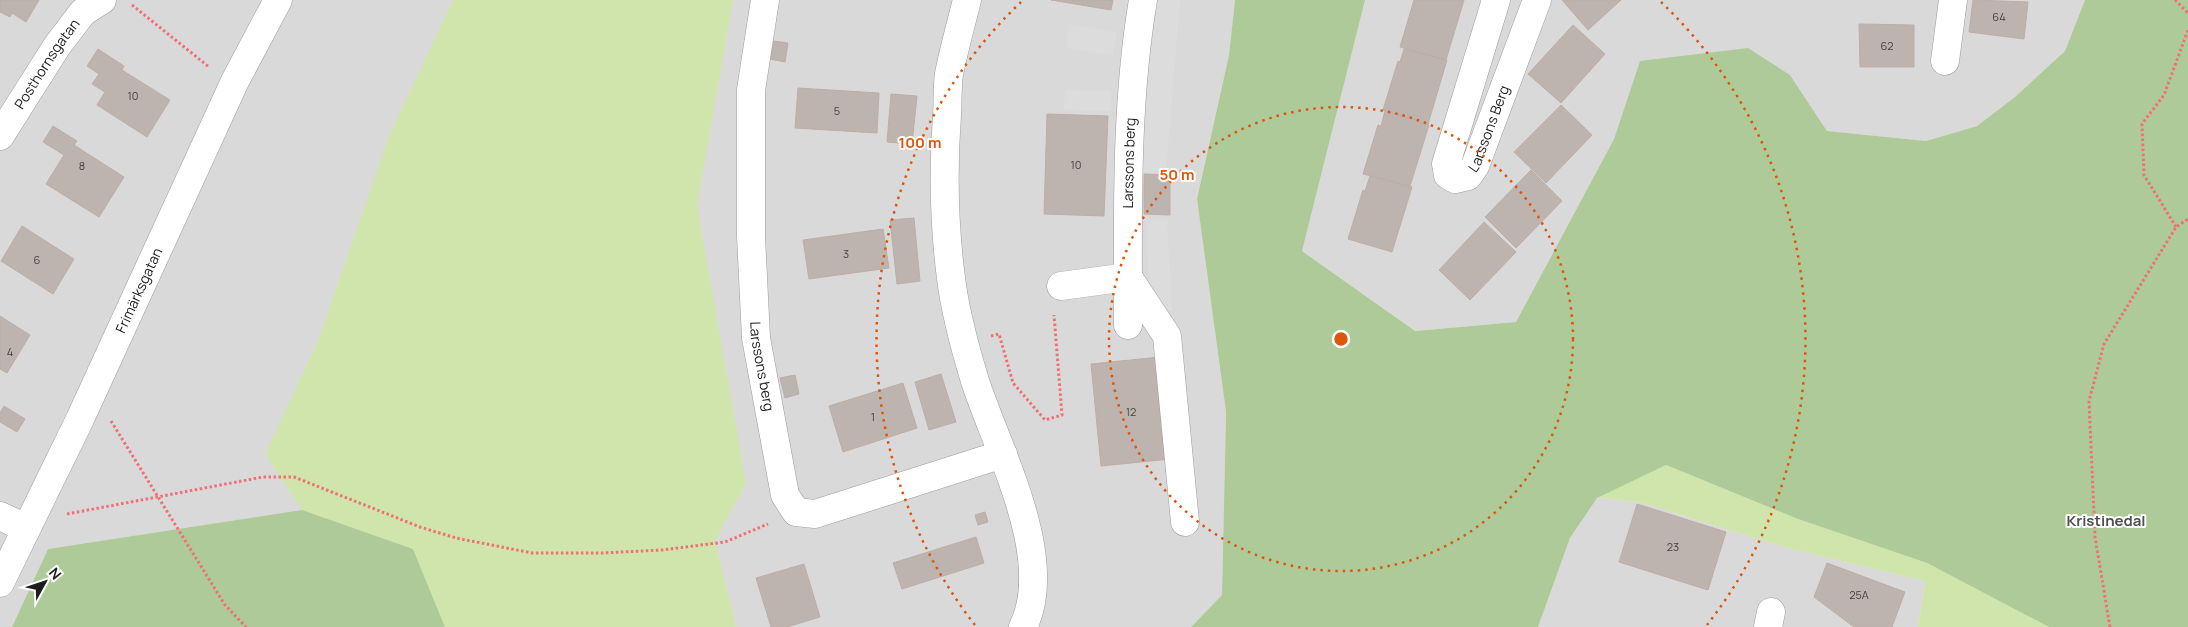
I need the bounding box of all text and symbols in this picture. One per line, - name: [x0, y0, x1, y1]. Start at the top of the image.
- house number: 64: [1992, 9, 2006, 24]
- street label: Posthornsgatan: [10, 15, 83, 112]
- house number: 62: [1880, 38, 1894, 53]
- street label: Larssons Berg: [1463, 83, 1513, 176]
- house number: 10: [127, 88, 139, 103]
- house number: 5: [834, 103, 840, 118]
- street label: Larssons berg: [1118, 117, 1140, 208]
- text: 100 m: [899, 132, 941, 153]
- house number: 10: [1070, 157, 1082, 172]
- house number: 8: [79, 158, 85, 173]
- text: 50 m: [1159, 164, 1195, 185]
- street label: Frimärksgatan: [111, 244, 166, 336]
- house number: 3: [843, 246, 849, 261]
- house number: 6: [34, 252, 41, 267]
- street label: Larssons berg: [746, 321, 779, 413]
- centre of rings: [1332, 330, 1350, 348]
- house number: 4: [7, 344, 13, 359]
- house number: 12: [1126, 404, 1136, 419]
- house number: 1: [871, 409, 875, 424]
- district label: Kristinedal: [2066, 510, 2146, 531]
- house number: 23: [1667, 539, 1679, 554]
- north arrow: [20, 557, 70, 607]
- text: N: [45, 563, 66, 583]
- house number: 25A: [1849, 587, 1869, 602]

